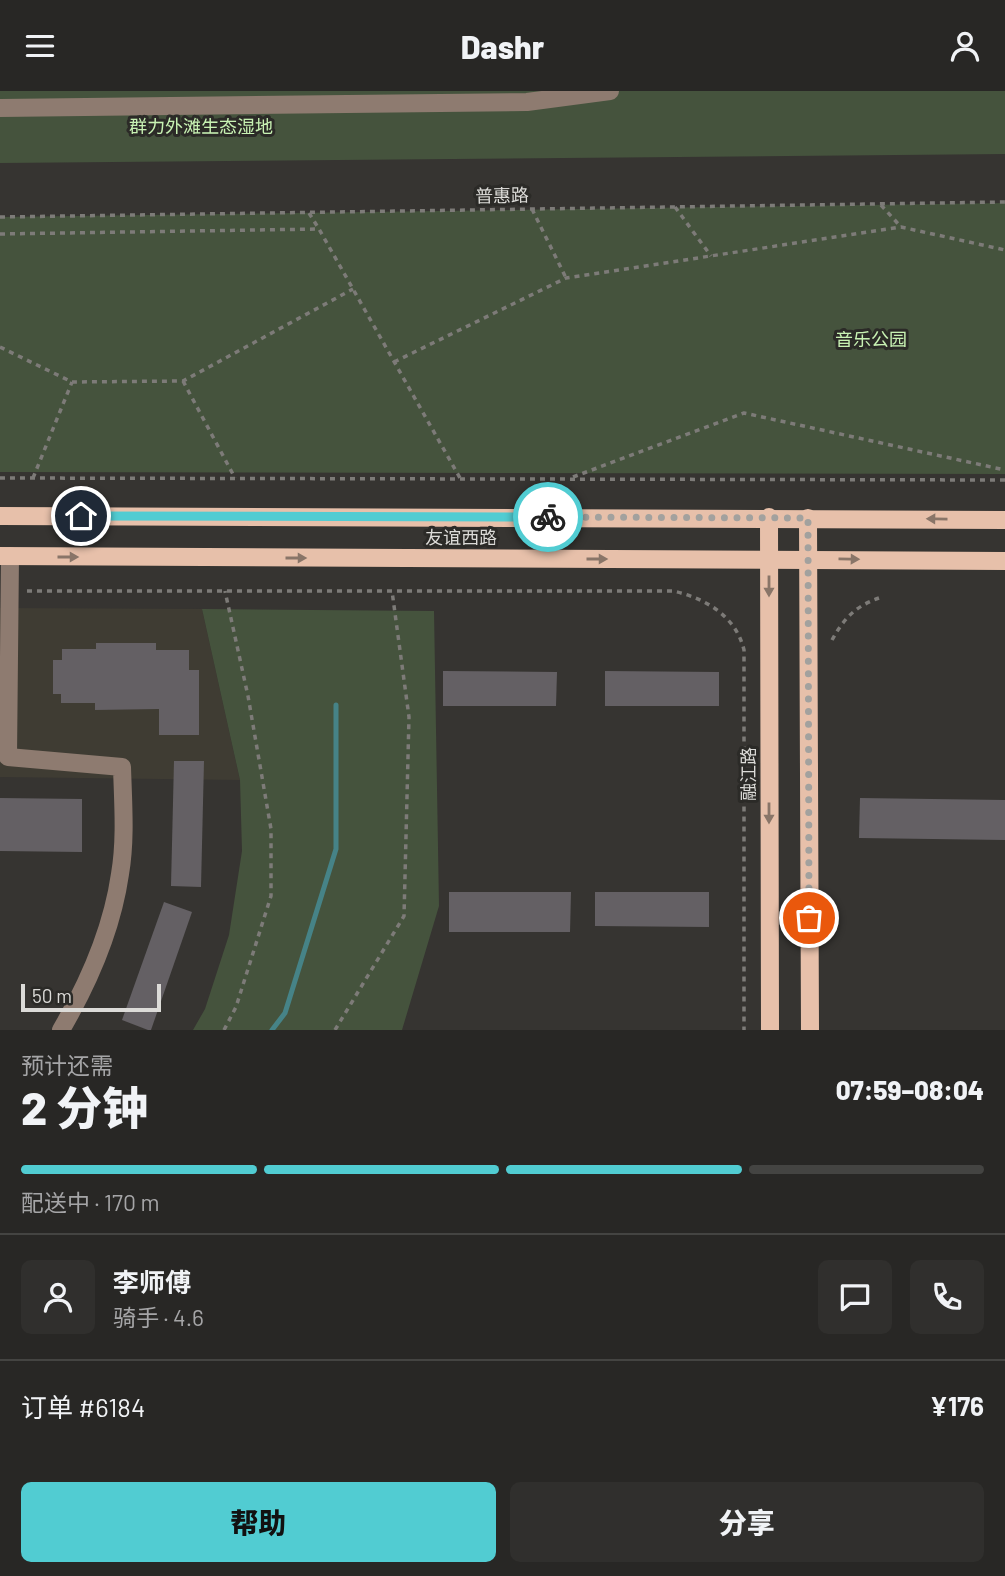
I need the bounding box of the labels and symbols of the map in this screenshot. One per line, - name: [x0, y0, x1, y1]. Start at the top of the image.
- park label: 群力外滩生态湿地: [129, 115, 273, 137]
- street label: 普惠路: [475, 184, 529, 206]
- park label: 音乐公园: [835, 328, 907, 350]
- courier: [513, 482, 583, 552]
- pin: [51, 486, 111, 546]
- one-way arrow: [926, 513, 948, 525]
- street label: 友谊西路: [425, 526, 497, 548]
- one-way arrow: [57, 551, 79, 563]
- one-way arrow: [285, 552, 307, 563]
- one-way arrow: [586, 553, 608, 565]
- one-way arrow: [838, 553, 860, 565]
- one-way arrow: [763, 575, 775, 597]
- street label: 融江路: [737, 747, 759, 801]
- one-way arrow: [763, 802, 775, 824]
- pin: [779, 888, 839, 948]
- scale bar: [21, 981, 161, 1013]

